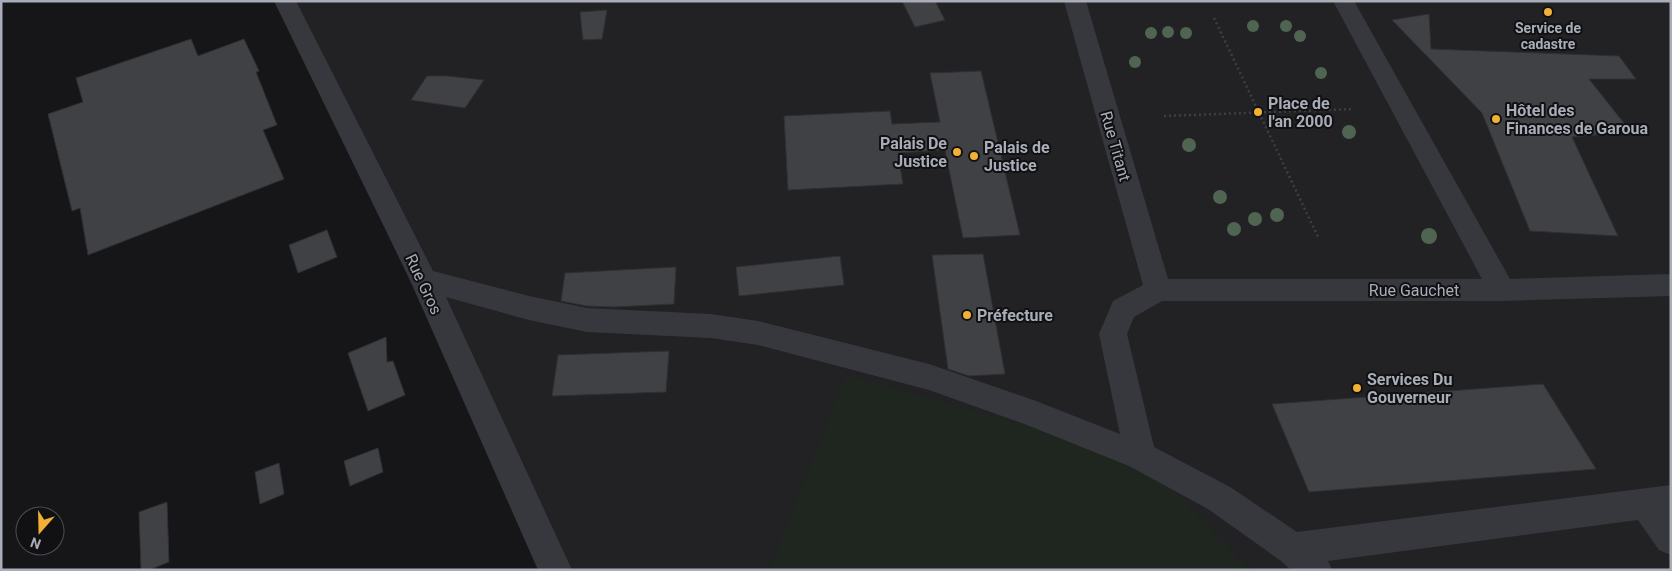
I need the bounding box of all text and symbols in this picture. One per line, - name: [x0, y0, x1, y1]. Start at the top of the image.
- marker: Service de cadastre: [1542, 6, 1554, 18]
- place label: Service de cadastre: [1515, 20, 1581, 52]
- place label: Place de l'an 2000: [1268, 94, 1333, 131]
- place label: Hôtel des Finances de Garoua: [1506, 101, 1648, 138]
- marker: Place de l'an 2000: [1252, 106, 1264, 118]
- street label: Rue Titant: [1096, 109, 1135, 183]
- marker: Hôtel des Finances de Garoua: [1490, 113, 1502, 125]
- place label: Palais De Justice: [880, 134, 947, 171]
- place label: Palais de Justice: [984, 138, 1050, 175]
- marker: Palais De Justice: [951, 146, 963, 158]
- marker: Palais de Justice: [968, 150, 980, 162]
- street label: Rue Gros: [401, 251, 446, 318]
- street label: Rue Gauchet: [1369, 281, 1459, 300]
- place label: Préfecture: [977, 306, 1053, 325]
- marker: Préfecture: [961, 309, 973, 321]
- place label: Services Du Gouverneur: [1367, 370, 1452, 407]
- marker: Services Du Gouverneur: [1351, 382, 1363, 394]
- north arrow: [15, 506, 65, 556]
- text: N: [28, 534, 43, 552]

